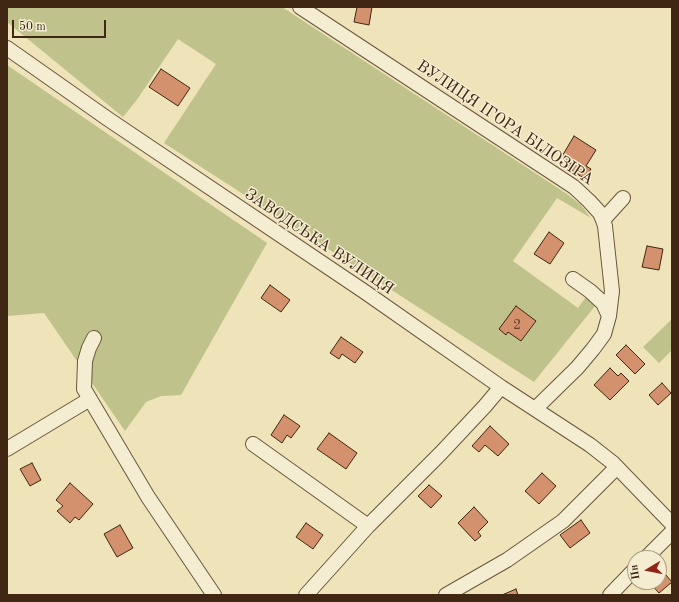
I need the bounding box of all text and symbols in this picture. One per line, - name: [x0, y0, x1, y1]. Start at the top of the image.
- scale bar: [14, 12, 108, 38]
- text: 50 m: [19, 21, 46, 33]
- street label: ВУЛИЦЯ ІГОРА БІЛОЗІРА: [413, 57, 597, 189]
- street label: ЗАВОДСЬКА ВУЛИЦЯ: [241, 185, 397, 299]
- house number: 2: [513, 317, 521, 333]
- north arrow: [627, 550, 667, 590]
- text: Пн: [629, 564, 642, 580]

